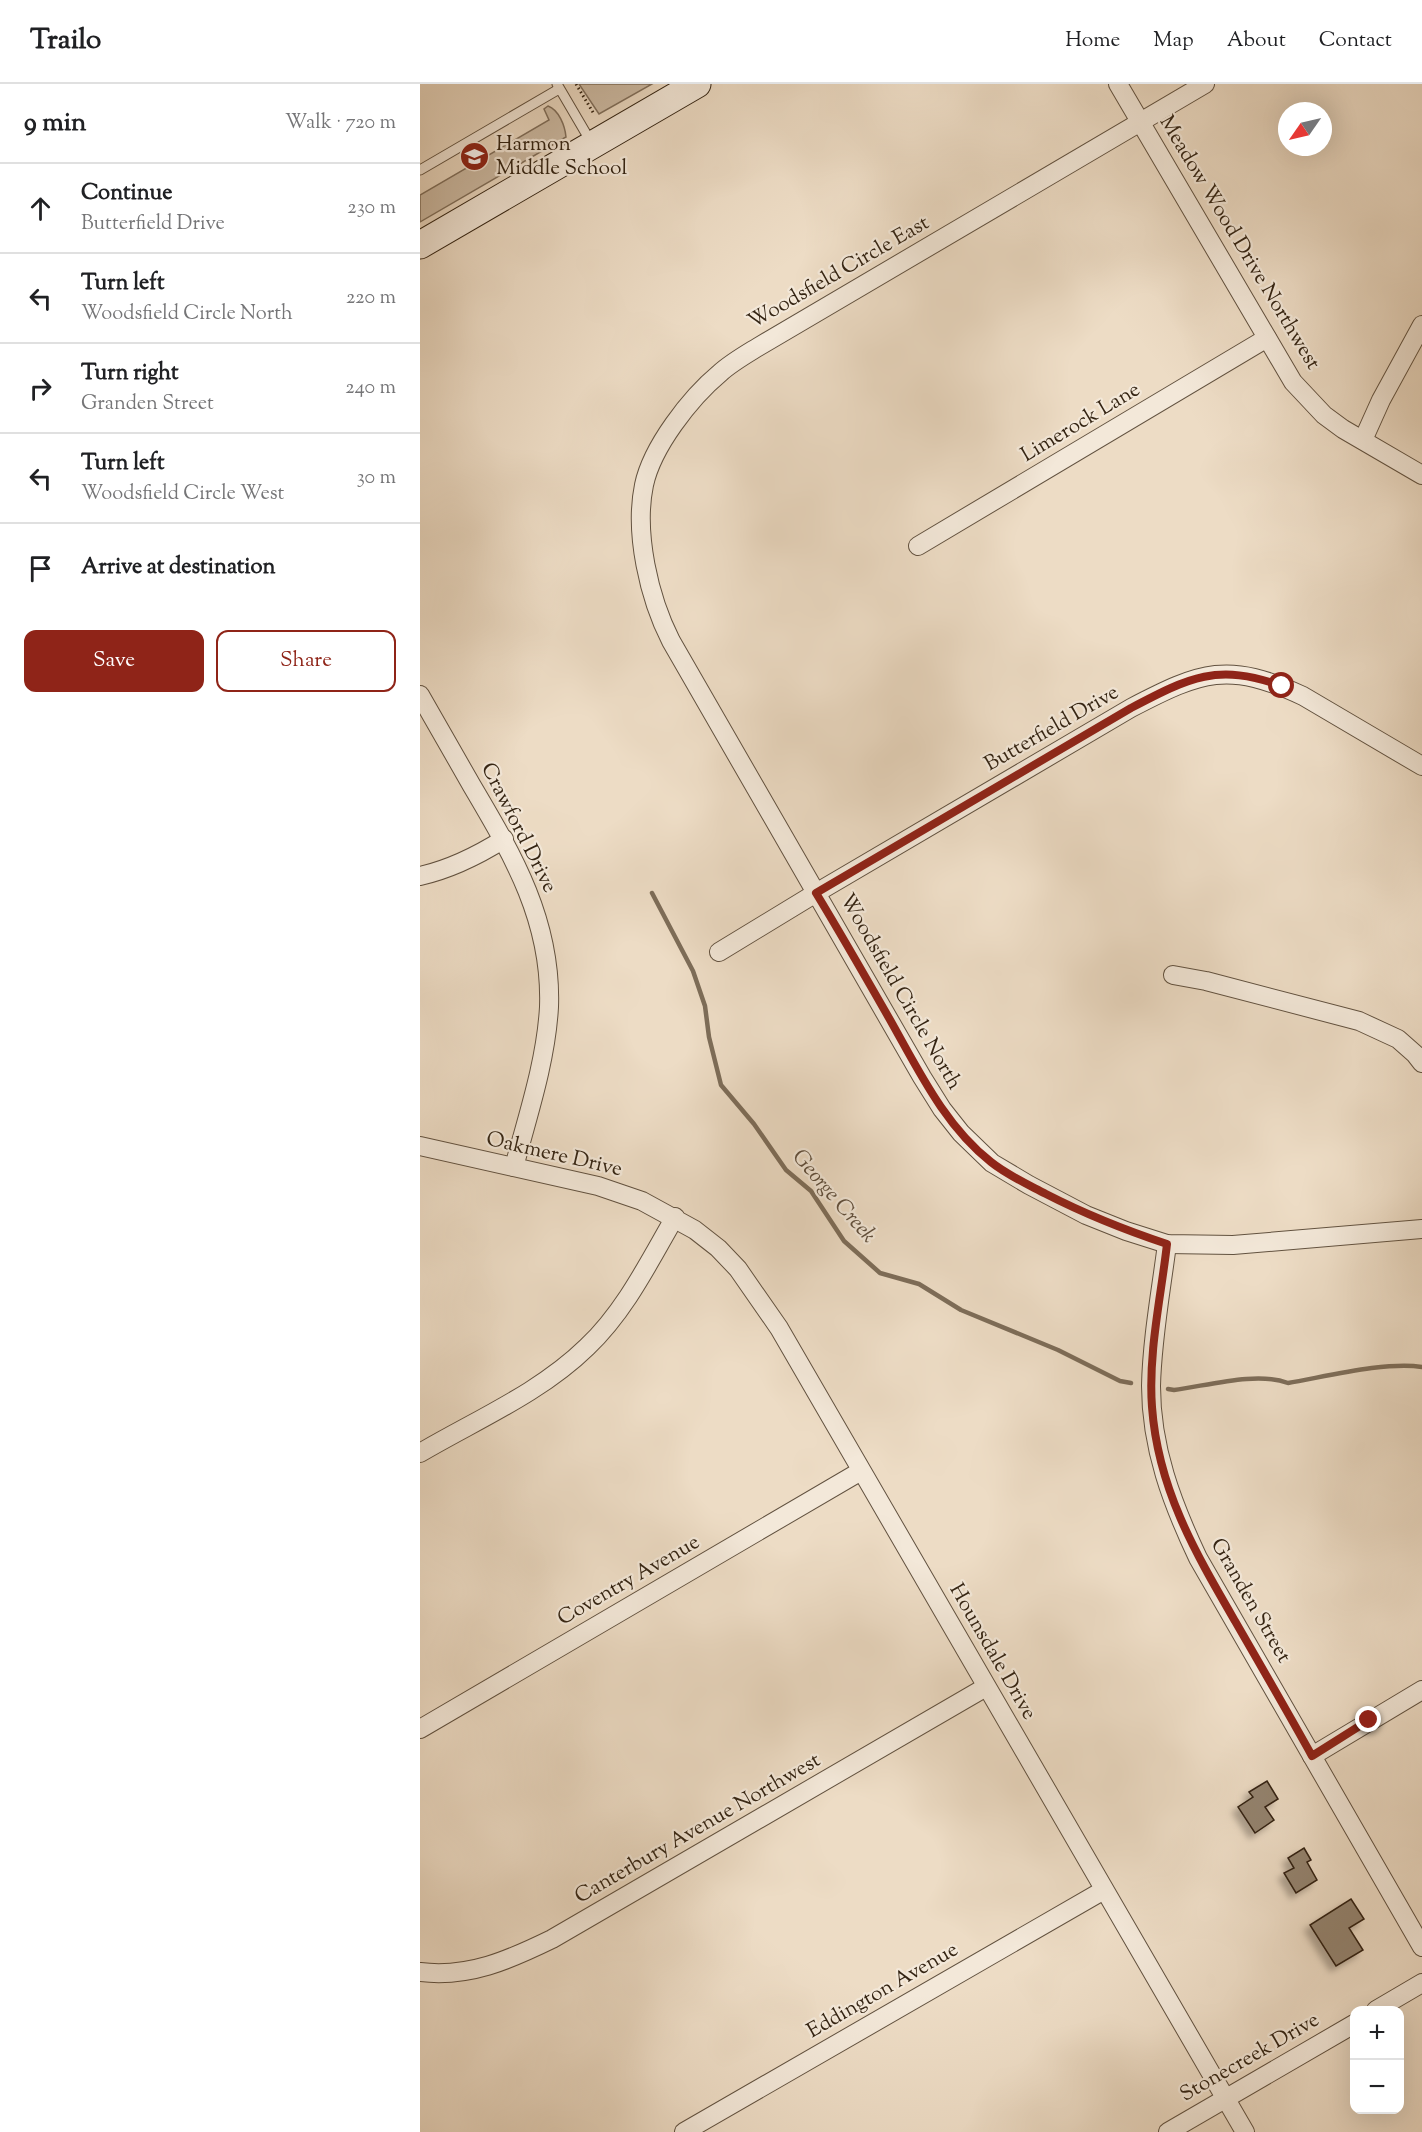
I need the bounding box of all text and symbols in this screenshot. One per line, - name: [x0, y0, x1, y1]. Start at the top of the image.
- text: Trailo: [30, 21, 101, 61]
- text: Home: [1065, 26, 1120, 56]
- text: Map: [1153, 26, 1194, 56]
- text: About: [1227, 26, 1286, 56]
- text: Contact: [1319, 26, 1392, 56]
- north arrow: [1278, 102, 1332, 156]
- text: 9 min: [24, 105, 86, 142]
- text: Walk · 720 m: [285, 109, 396, 138]
- street label: Meadow Wood Drive Northwest: [1151, 110, 1327, 376]
- place label: Harmon Middle School: [496, 130, 627, 184]
- school or university icon: Harmon Middle School: [459, 141, 491, 173]
- text: Continue: [81, 178, 172, 210]
- icon: ahead: [24, 192, 57, 225]
- text: 230 m: [347, 194, 396, 223]
- street label: Woodsfield Circle East: [743, 209, 935, 337]
- text: Butterfield Drive: [81, 210, 225, 239]
- text: Turn left: [81, 268, 164, 300]
- icon: left: [24, 282, 57, 315]
- text: 220 m: [346, 284, 396, 313]
- text: Woodsfield Circle North: [81, 300, 293, 329]
- text: Turn right: [81, 358, 178, 390]
- icon: right: [24, 372, 57, 405]
- text: 240 m: [345, 374, 396, 403]
- street label: Limerock Lane: [1016, 375, 1146, 471]
- text: Granden Street: [81, 390, 214, 419]
- text: Turn left: [81, 448, 164, 480]
- icon: left: [24, 462, 57, 495]
- text: 30 m: [357, 464, 396, 493]
- text: Woodsfield Circle West: [81, 480, 284, 509]
- icon: arrive: [24, 552, 57, 585]
- text: Arrive at destination: [81, 552, 276, 584]
- button: Save: [24, 630, 204, 692]
- button: Share: [216, 630, 396, 692]
- route start: [1268, 672, 1294, 698]
- street label: Butterfield Drive: [979, 678, 1125, 780]
- street label: Crawford Drive: [472, 758, 564, 898]
- street label: Woodsfield Circle North: [831, 888, 969, 1096]
- street label: Oakmere Drive: [483, 1125, 625, 1185]
- water label: George Creek: [783, 1143, 883, 1251]
- street label: Coventry Avenue: [552, 1528, 706, 1634]
- street label: Granden Street: [1202, 1533, 1298, 1669]
- street label: Hounsdale Drive: [941, 1578, 1043, 1726]
- route end: [1355, 1706, 1381, 1732]
- street label: Canterbury Avenue Northwest: [569, 1746, 827, 1912]
- street label: Eddington Avenue: [802, 1935, 964, 2047]
- street label: Stonecreek Drive: [1175, 2006, 1325, 2110]
- map controls: [1350, 2006, 1404, 2114]
- button: +: [1350, 2006, 1404, 2060]
- button: −: [1350, 2060, 1404, 2114]

